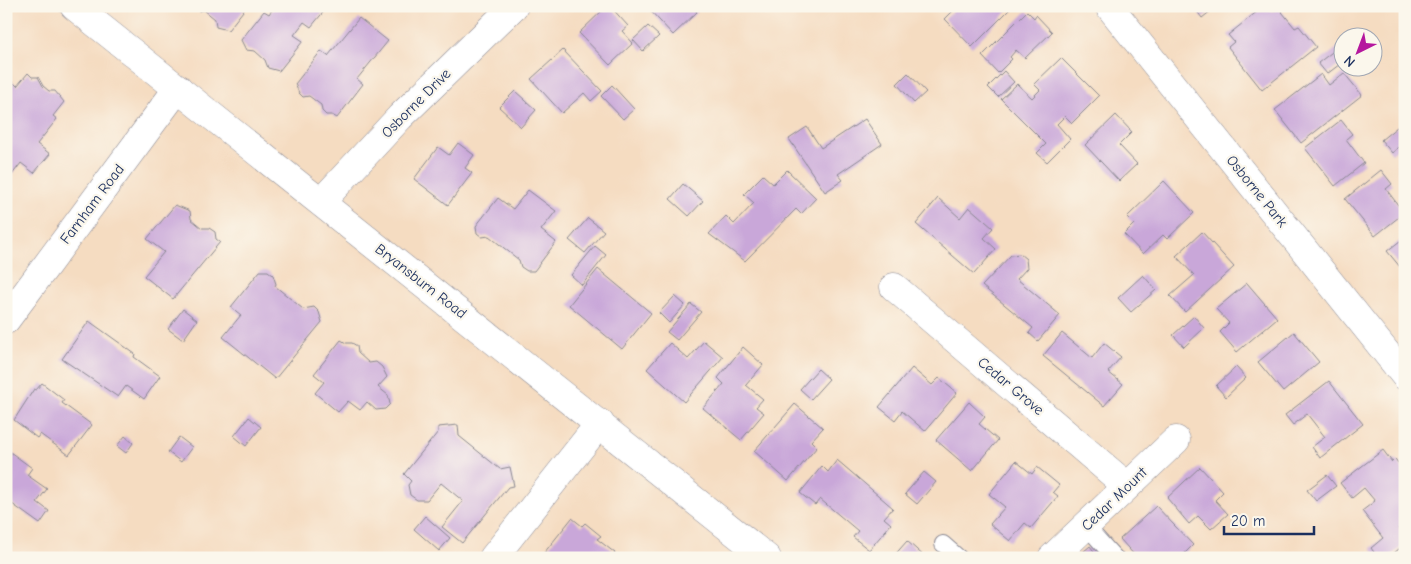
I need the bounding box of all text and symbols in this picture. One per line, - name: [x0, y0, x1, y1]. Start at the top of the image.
- north arrow: [1334, 28, 1384, 78]
- text: N: [1341, 52, 1359, 71]
- street label: Osborne Drive: [377, 64, 455, 142]
- street label: Osborne Park: [1223, 151, 1292, 231]
- street label: Farnham Road: [56, 160, 128, 248]
- street label: Bryansburn Road: [372, 240, 470, 322]
- street label: Cedar Grove: [974, 353, 1048, 419]
- street label: Cedar Mount: [1077, 463, 1151, 535]
- scale bar: [1224, 504, 1314, 536]
- text: 20 m: [1231, 512, 1265, 530]

